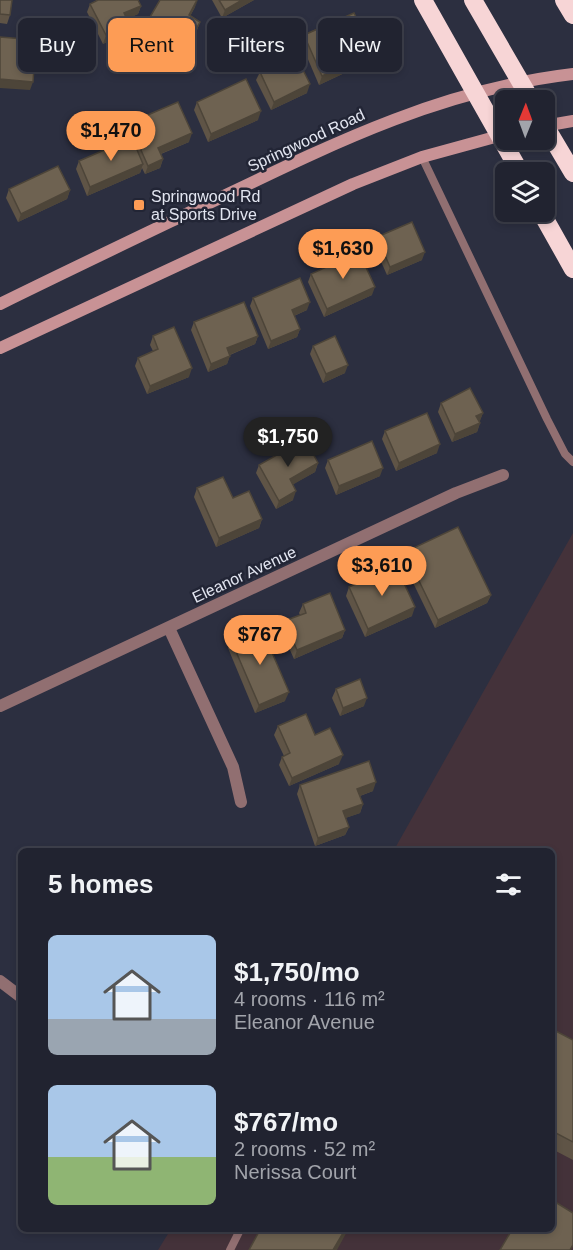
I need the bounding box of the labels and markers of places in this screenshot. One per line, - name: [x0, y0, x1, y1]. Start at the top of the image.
- pin: $1,470: [62, 111, 160, 162]
- place label: Springwood Rd at Sports Drive: [151, 188, 260, 223]
- marker: Springwood Rd at Sports Drive: [132, 198, 146, 212]
- pin: $1,630: [294, 229, 392, 280]
- pin: $1,750: [239, 417, 337, 468]
- pin: $3,610: [333, 546, 431, 597]
- pin: $767: [224, 615, 296, 666]

